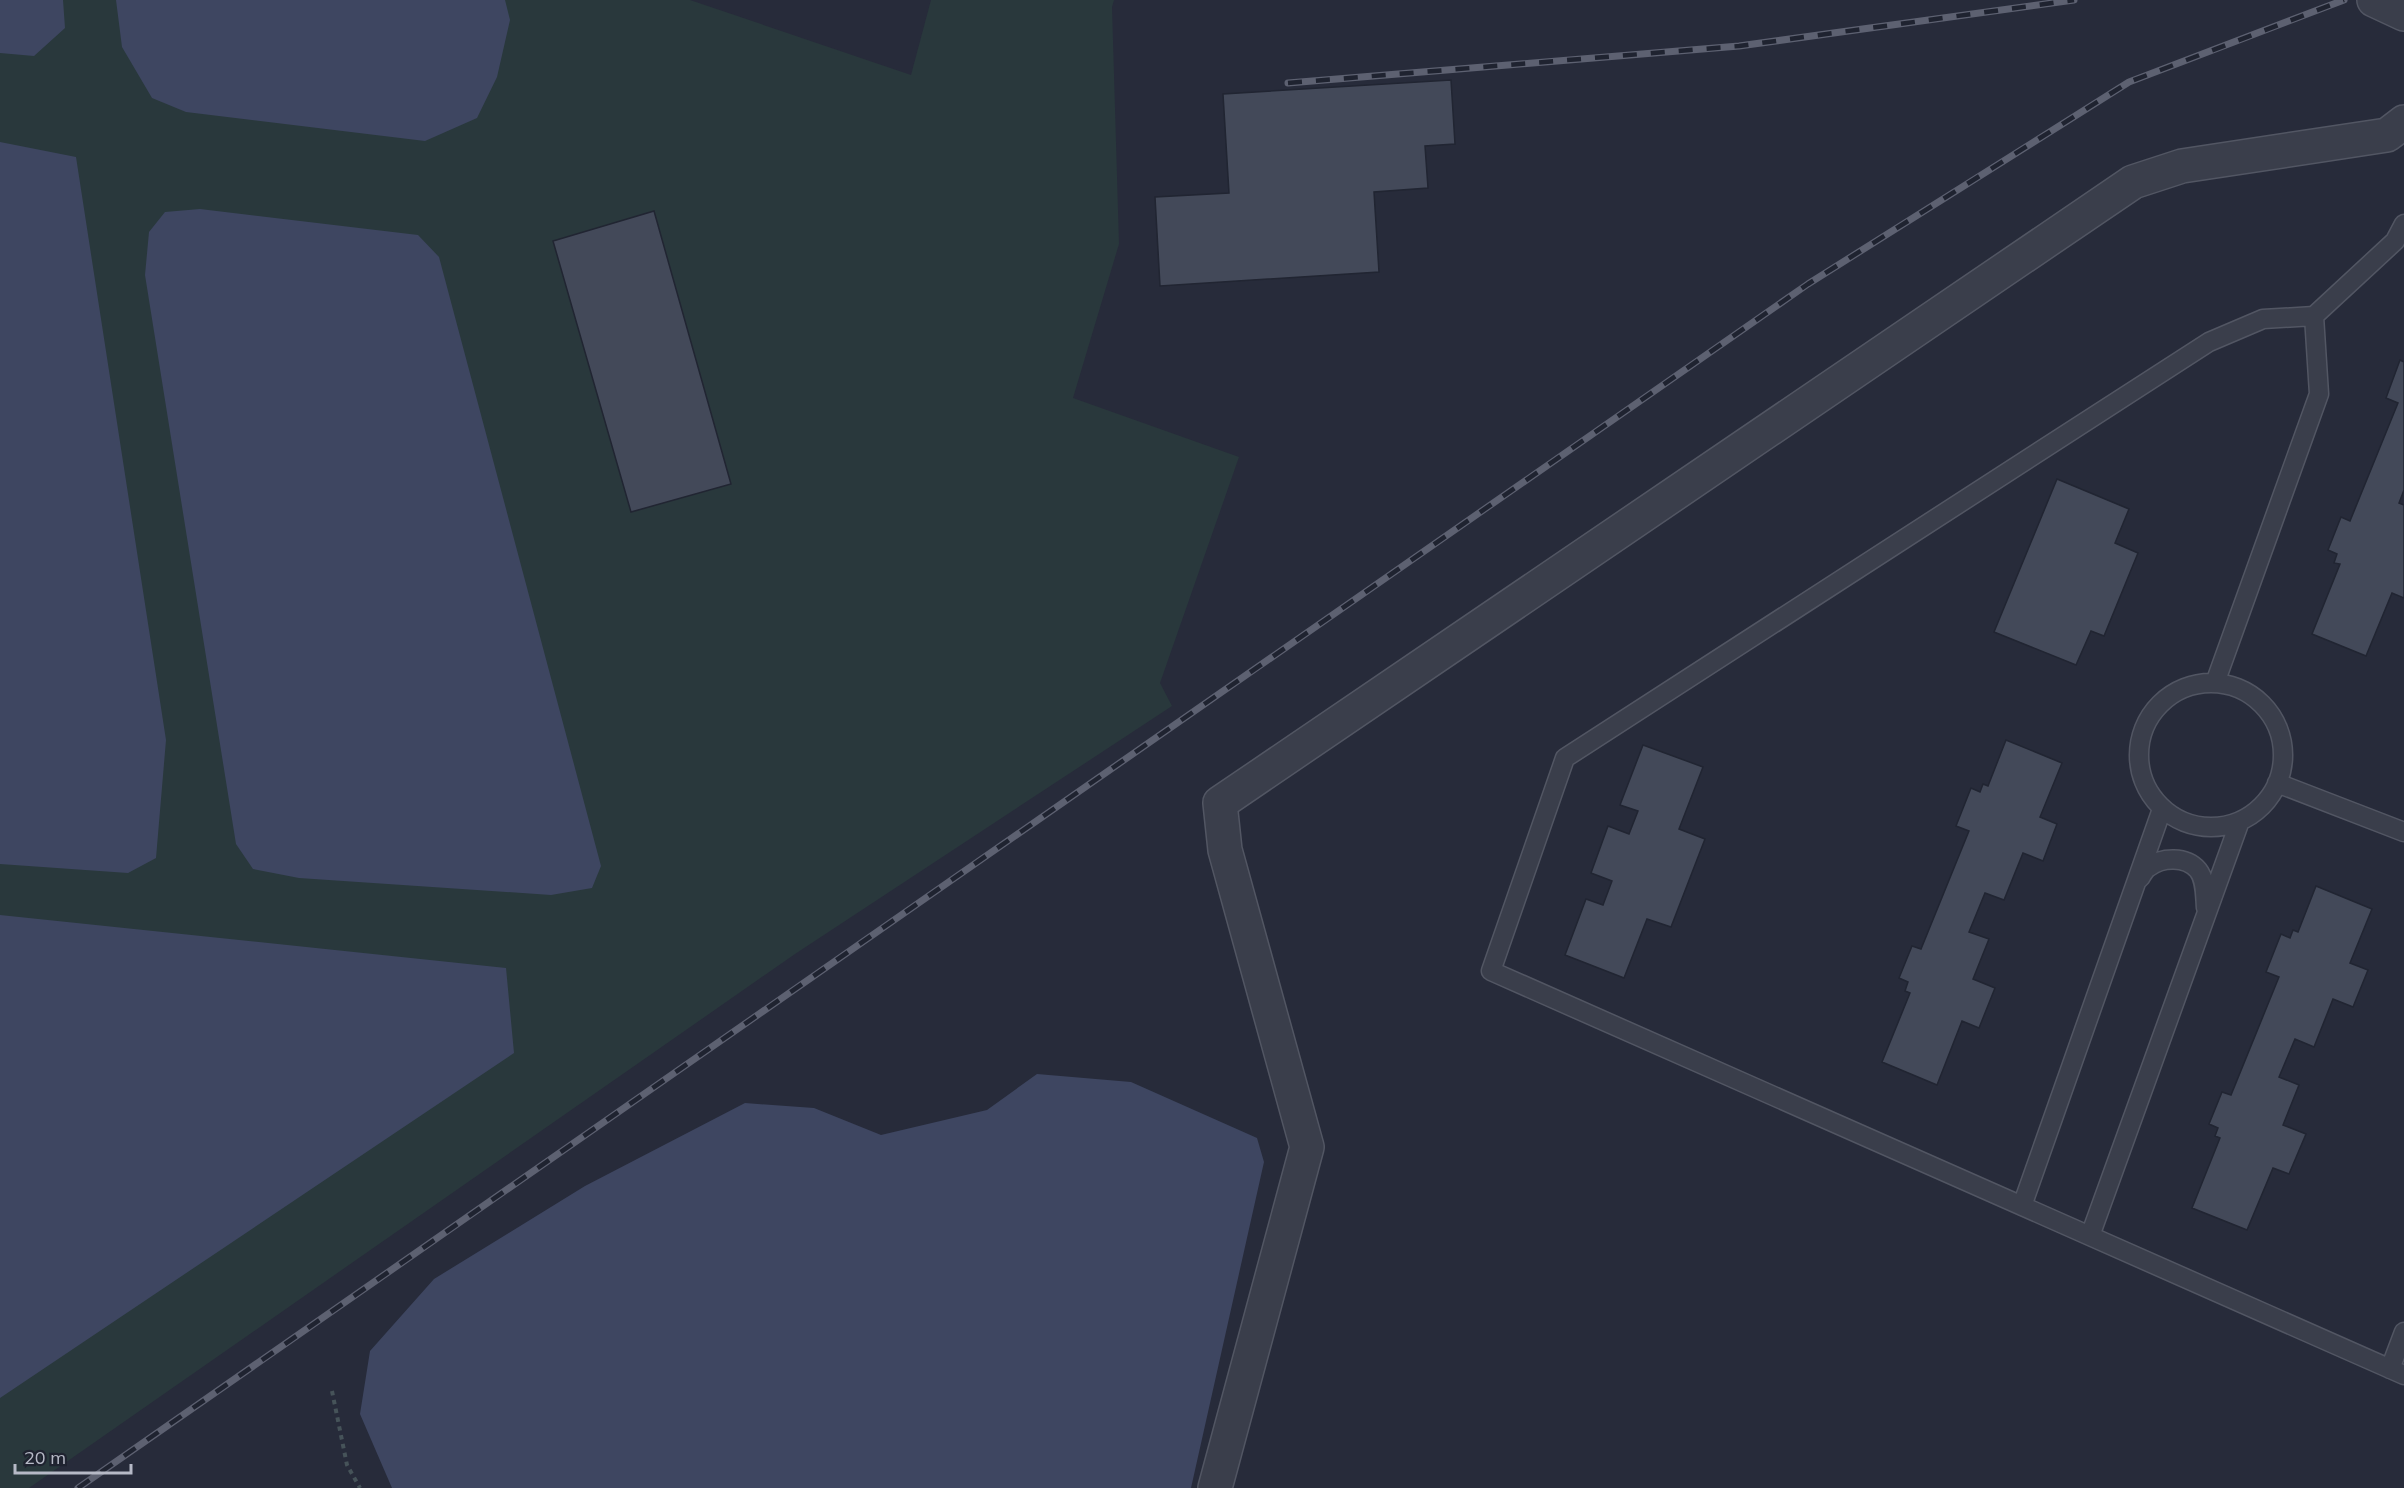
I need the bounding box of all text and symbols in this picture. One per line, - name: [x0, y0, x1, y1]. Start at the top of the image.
- scale bar: [15, 1437, 130, 1475]
- text: 20 m: [24, 1446, 66, 1469]

